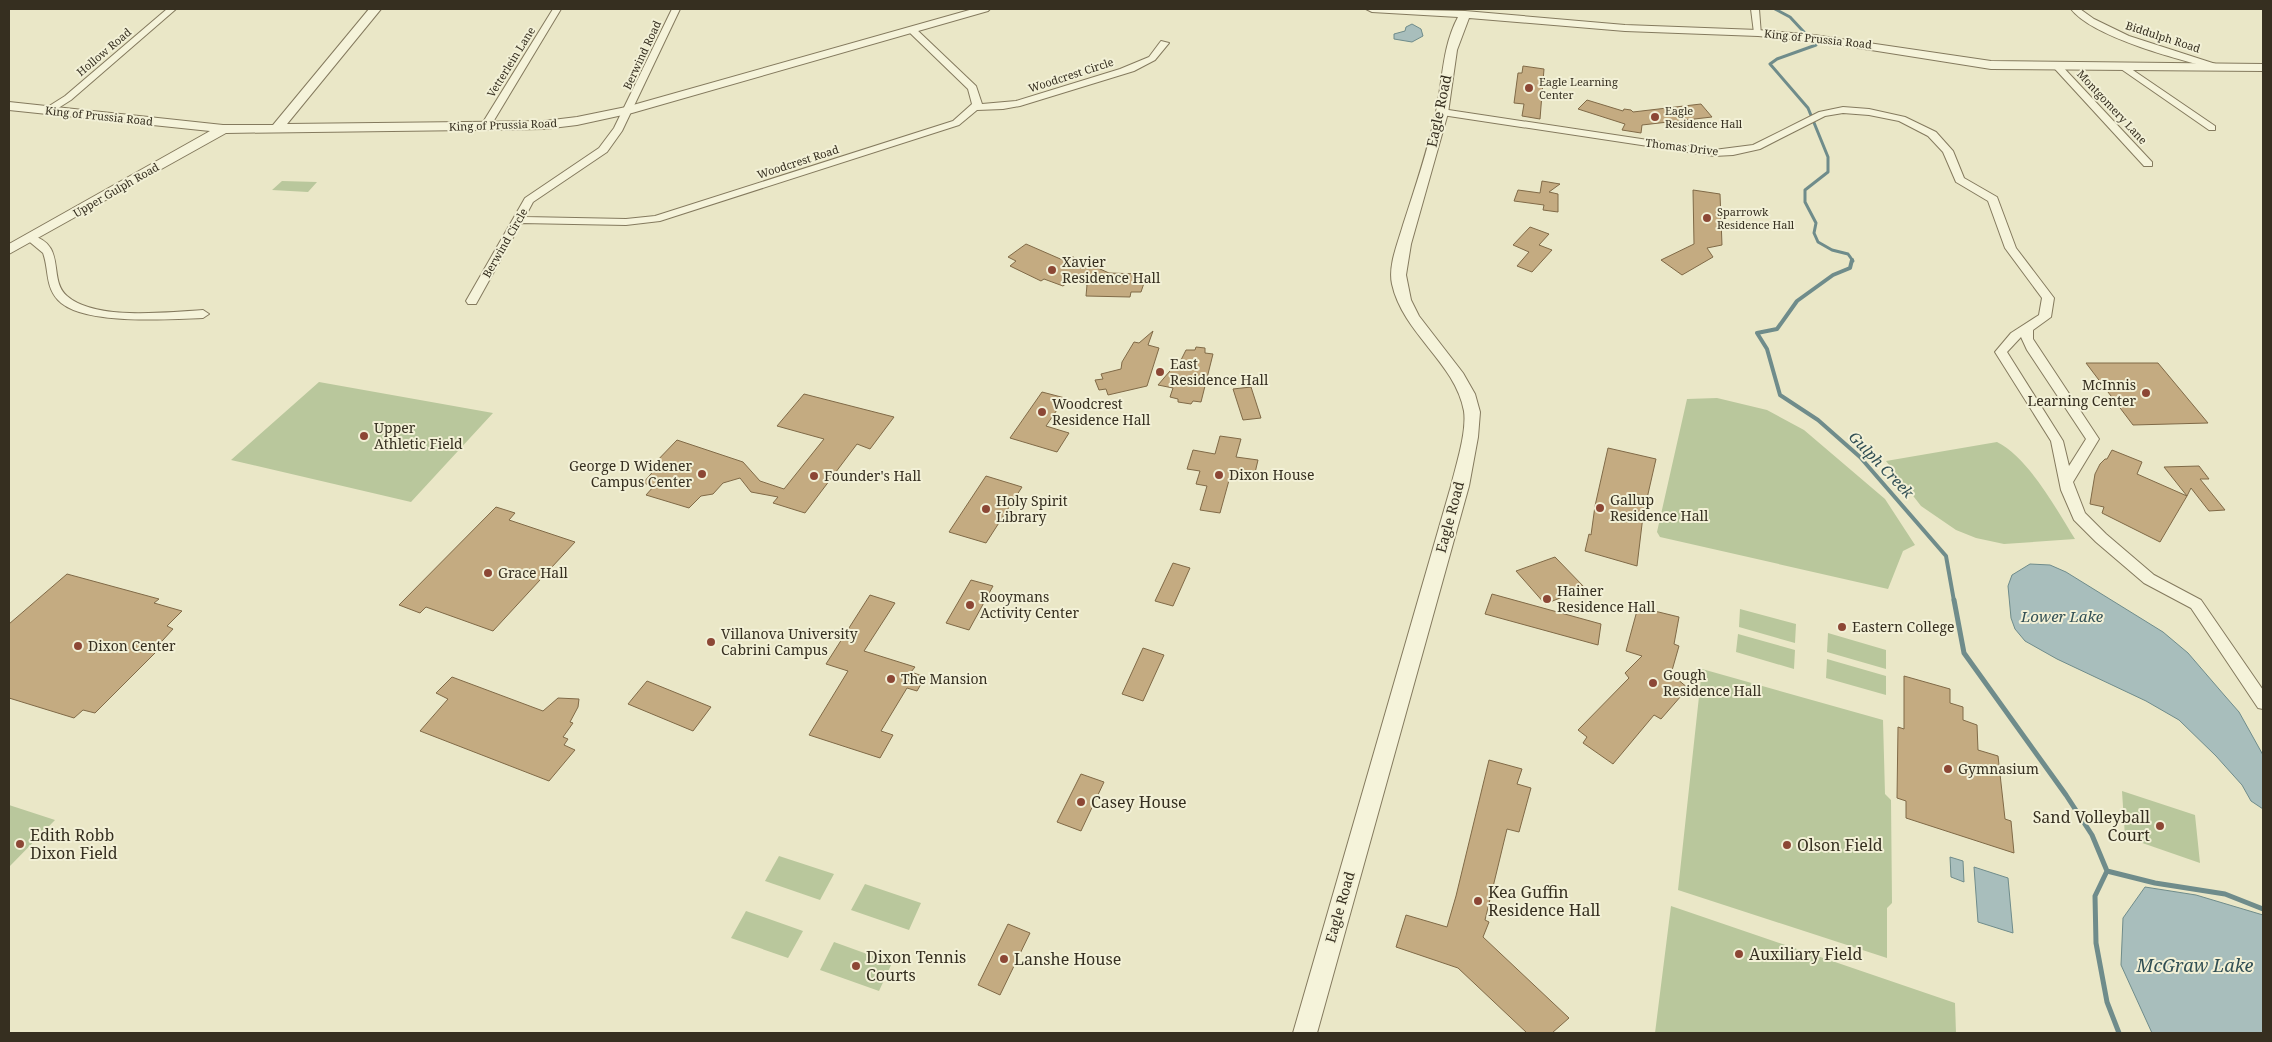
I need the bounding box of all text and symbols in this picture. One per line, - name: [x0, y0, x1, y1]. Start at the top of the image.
- street label: Biddulph Road: [2124, 17, 2203, 56]
- street label: Berwind Road: [619, 18, 664, 92]
- street label: Hollow Road: [73, 24, 134, 79]
- street label: Vetterlein Lane: [483, 24, 538, 100]
- street label: King of Prussia Road: [1763, 25, 1873, 52]
- street label: Woodcrest Circle: [1026, 54, 1115, 95]
- street label: Montgomery Lane: [2074, 66, 2151, 147]
- street label: Eagle Road: [1422, 73, 1456, 149]
- place label: Eagle Learning Center: [1539, 74, 1618, 102]
- marker: Eagle Learning Center: [1523, 82, 1535, 94]
- street label: King of Prussia Road: [44, 102, 154, 129]
- place label: Eagle Residence Hall: [1665, 103, 1743, 131]
- marker: Eagle Residence Hall: [1649, 111, 1661, 123]
- street label: King of Prussia Road: [449, 115, 558, 134]
- street label: Thomas Drive: [1645, 135, 1720, 158]
- street label: Woodcrest Road: [755, 141, 841, 182]
- street label: Upper Gulph Road: [70, 159, 162, 220]
- place label: Sparrowk Residence Hall: [1717, 204, 1795, 232]
- street label: Berwind Circle: [479, 205, 531, 280]
- marker: Sparrowk Residence Hall: [1701, 212, 1713, 224]
- place label: Xavier Residence Hall: [1062, 252, 1161, 287]
- marker: Xavier Residence Hall: [1046, 264, 1058, 276]
- place label: East Residence Hall: [1170, 354, 1269, 389]
- marker: East Residence Hall: [1154, 366, 1166, 378]
- place label: McInnis Learning Center: [2027, 375, 2136, 410]
- marker: McInnis Learning Center: [2140, 387, 2152, 399]
- place label: Woodcrest Residence Hall: [1052, 394, 1151, 429]
- marker: Woodcrest Residence Hall: [1036, 406, 1048, 418]
- place label: Upper Athletic Field: [374, 418, 463, 453]
- water label: Gulph Creek: [1845, 427, 1919, 502]
- marker: Upper Athletic Field: [358, 430, 370, 442]
- place label: George D Widener Campus Center: [569, 456, 692, 491]
- place label: Dixon House: [1229, 465, 1314, 484]
- place label: Founder's Hall: [824, 466, 922, 485]
- marker: George D Widener Campus Center: [696, 468, 708, 480]
- marker: Dixon House: [1213, 469, 1225, 481]
- marker: Founder's Hall: [808, 470, 820, 482]
- street label: Eagle Road: [1431, 479, 1468, 555]
- place label: Gallup Residence Hall: [1610, 490, 1709, 525]
- place label: Holy Spirit Library: [996, 491, 1068, 526]
- marker: Gallup Residence Hall: [1594, 502, 1606, 514]
- marker: Holy Spirit Library: [980, 503, 992, 515]
- place label: Grace Hall: [498, 563, 569, 582]
- marker: Grace Hall: [482, 567, 494, 579]
- place label: Hainer Residence Hall: [1557, 581, 1656, 616]
- place label: Rooymans Activity Center: [980, 587, 1079, 622]
- marker: Hainer Residence Hall: [1541, 593, 1553, 605]
- marker: Rooymans Activity Center: [964, 599, 976, 611]
- water label: Lower Lake: [2020, 606, 2104, 626]
- place label: Eastern College: [1852, 617, 1954, 636]
- marker: Eastern College: [1836, 621, 1848, 633]
- place label: Villanova University Cabrini Campus: [721, 624, 858, 659]
- place label: Dixon Center: [88, 636, 176, 655]
- marker: Villanova University Cabrini Campus: [705, 636, 717, 648]
- marker: Dixon Center: [72, 640, 84, 652]
- place label: Gough Residence Hall: [1663, 665, 1762, 700]
- place label: The Mansion: [901, 669, 988, 688]
- marker: The Mansion: [885, 673, 897, 685]
- marker: Gough Residence Hall: [1647, 677, 1659, 689]
- place label: Gymnasium: [1958, 759, 2039, 778]
- marker: Gymnasium: [1942, 763, 1954, 775]
- place label: Casey House: [1091, 791, 1187, 813]
- marker: Casey House: [1075, 796, 1087, 808]
- place label: Sand Volleyball Court: [2033, 806, 2150, 846]
- marker: Sand Volleyball Court: [2154, 820, 2166, 832]
- place label: Edith Robb Dixon Field: [30, 824, 118, 864]
- place label: Olson Field: [1797, 834, 1883, 856]
- marker: Edith Robb Dixon Field: [14, 838, 26, 850]
- marker: Olson Field: [1781, 839, 1793, 851]
- street label: Eagle Road: [1320, 869, 1359, 945]
- place label: Kea Guffin Residence Hall: [1488, 881, 1600, 921]
- marker: Kea Guffin Residence Hall: [1472, 895, 1484, 907]
- place label: Auxiliary Field: [1749, 943, 1862, 965]
- place label: Dixon Tennis Courts: [866, 946, 966, 986]
- place label: Lanshe House: [1014, 948, 1121, 970]
- marker: Auxiliary Field: [1733, 948, 1745, 960]
- marker: Lanshe House: [998, 953, 1010, 965]
- water label: McGraw Lake: [2136, 953, 2254, 977]
- marker: Dixon Tennis Courts: [850, 960, 862, 972]

